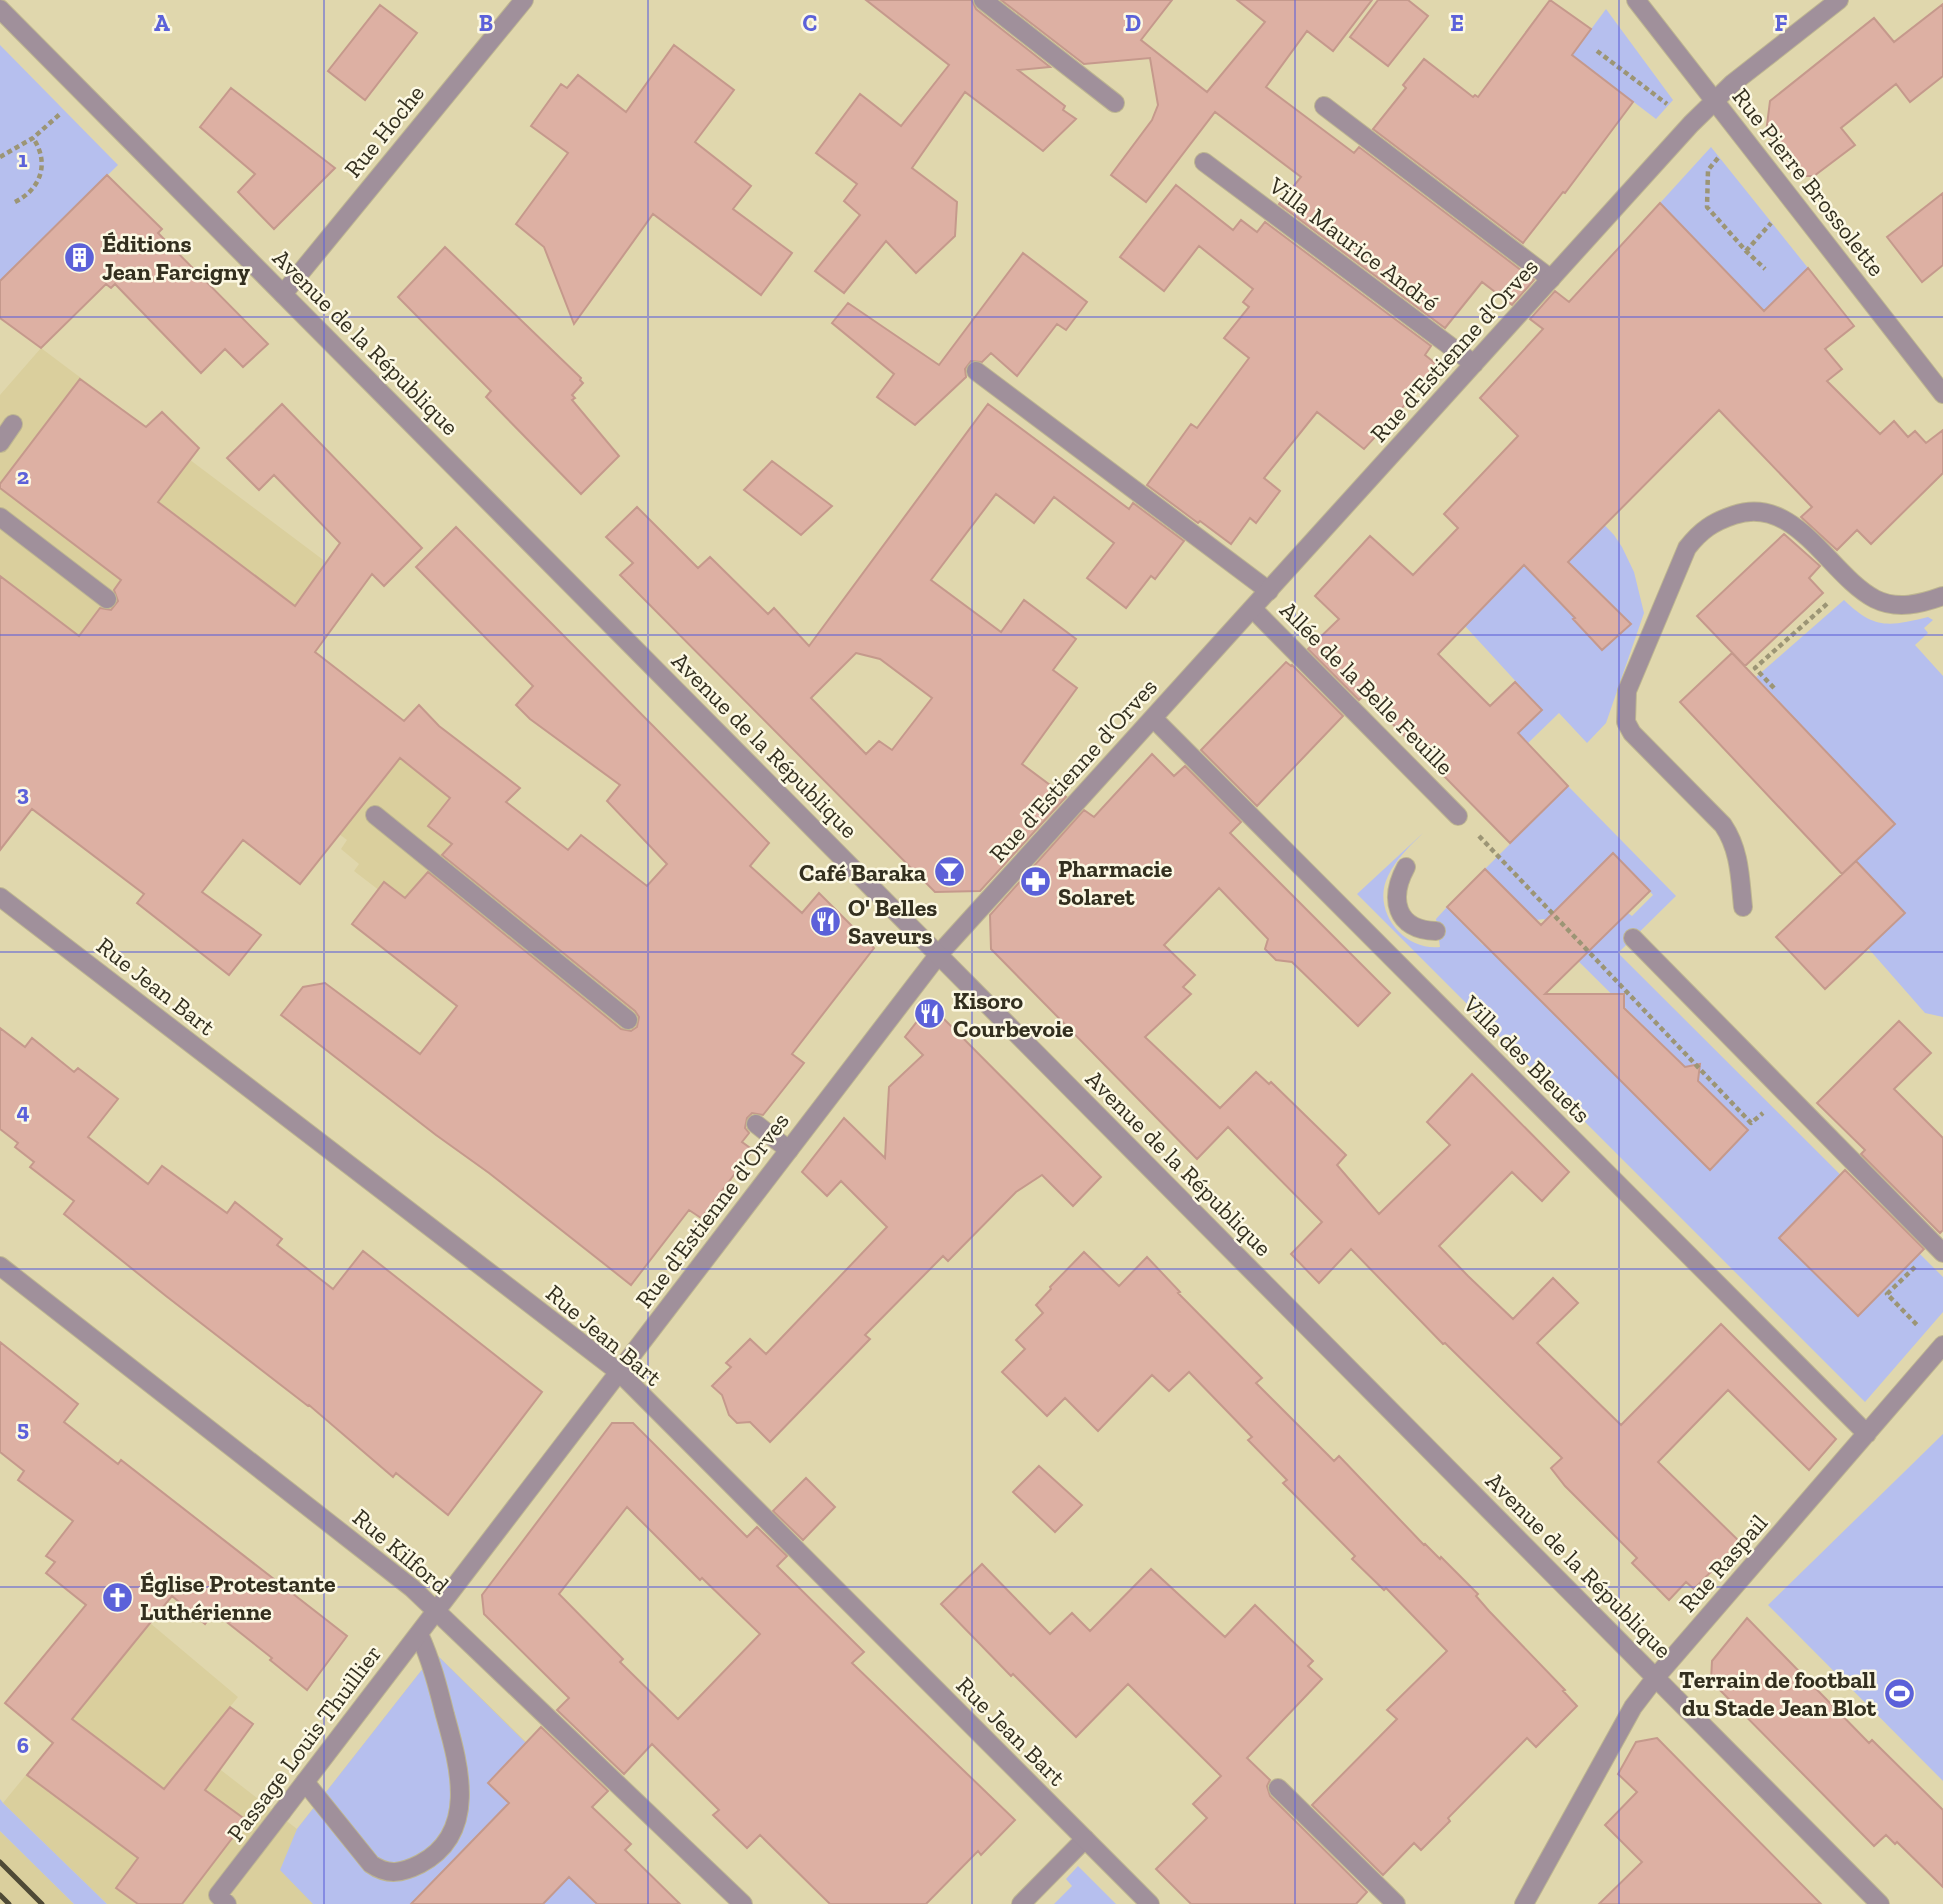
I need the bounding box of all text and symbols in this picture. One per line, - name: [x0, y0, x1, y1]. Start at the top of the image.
- text: A: [154, 9, 170, 37]
- text: B: [479, 9, 493, 37]
- text: C: [803, 9, 817, 37]
- text: D: [1125, 9, 1141, 37]
- text: E: [1450, 9, 1464, 37]
- text: F: [1774, 9, 1788, 37]
- street label: Rue Hoche: [338, 79, 430, 183]
- street label: Rue Pierre Brossolette: [1727, 82, 1891, 282]
- text: 1: [18, 145, 28, 173]
- street label: Villa Maurice André: [1262, 170, 1445, 317]
- place label: Éditions Jean Farcigny: [102, 229, 250, 286]
- building icon: Éditions Jean Farcigny: [62, 240, 96, 274]
- street label: Avenue de la République: [267, 243, 465, 441]
- street label: Rue d'Estienne d'Orves: [1364, 252, 1544, 448]
- text: 2: [17, 462, 29, 490]
- street label: Allée de la Belle Feuille: [1274, 595, 1460, 781]
- street label: Avenue de la République: [666, 646, 864, 844]
- street label: Rue d'Estienne d'Orves: [983, 672, 1163, 868]
- text: 3: [17, 779, 29, 807]
- place label: Pharmacie Solaret: [1058, 854, 1173, 911]
- bar icon: Café Baraka: [932, 855, 966, 889]
- place label: Café Baraka: [799, 858, 926, 887]
- pharmacy icon: Pharmacie Solaret: [1018, 865, 1052, 899]
- place label: O' Belles Saveurs: [848, 893, 937, 950]
- restaurant icon: O' Belles Saveurs: [808, 904, 842, 938]
- street label: Rue Jean Bart: [91, 931, 221, 1041]
- place label: Kisoro Courbevoie: [953, 986, 1074, 1043]
- street label: Villa des Bleuets: [1457, 989, 1597, 1129]
- restaurant icon: Kisoro Courbevoie: [913, 997, 947, 1031]
- street label: Avenue de la République: [1080, 1064, 1278, 1262]
- text: 4: [16, 1097, 30, 1125]
- street label: Rue d'Estienne d'Orves: [629, 1107, 795, 1313]
- street label: Rue Jean Bart: [540, 1278, 668, 1392]
- text: 5: [17, 1414, 29, 1442]
- street label: Avenue de la République: [1480, 1466, 1678, 1664]
- street label: Rue Kilford: [347, 1502, 455, 1600]
- street label: Rue Raspail: [1673, 1508, 1773, 1618]
- place label: Église Protestante Luthérienne: [140, 1569, 336, 1626]
- church icon: Église Protestante Luthérienne: [100, 1580, 134, 1614]
- street label: Passage Louis Thuillier: [221, 1639, 387, 1847]
- place label: Terrain de football du Stade Jean Blot: [1679, 1665, 1876, 1722]
- street label: Rue Jean Bart: [951, 1671, 1072, 1792]
- sports icon: Terrain de football du Stade Jean Blot: [1882, 1676, 1916, 1710]
- text: 6: [17, 1731, 29, 1759]

